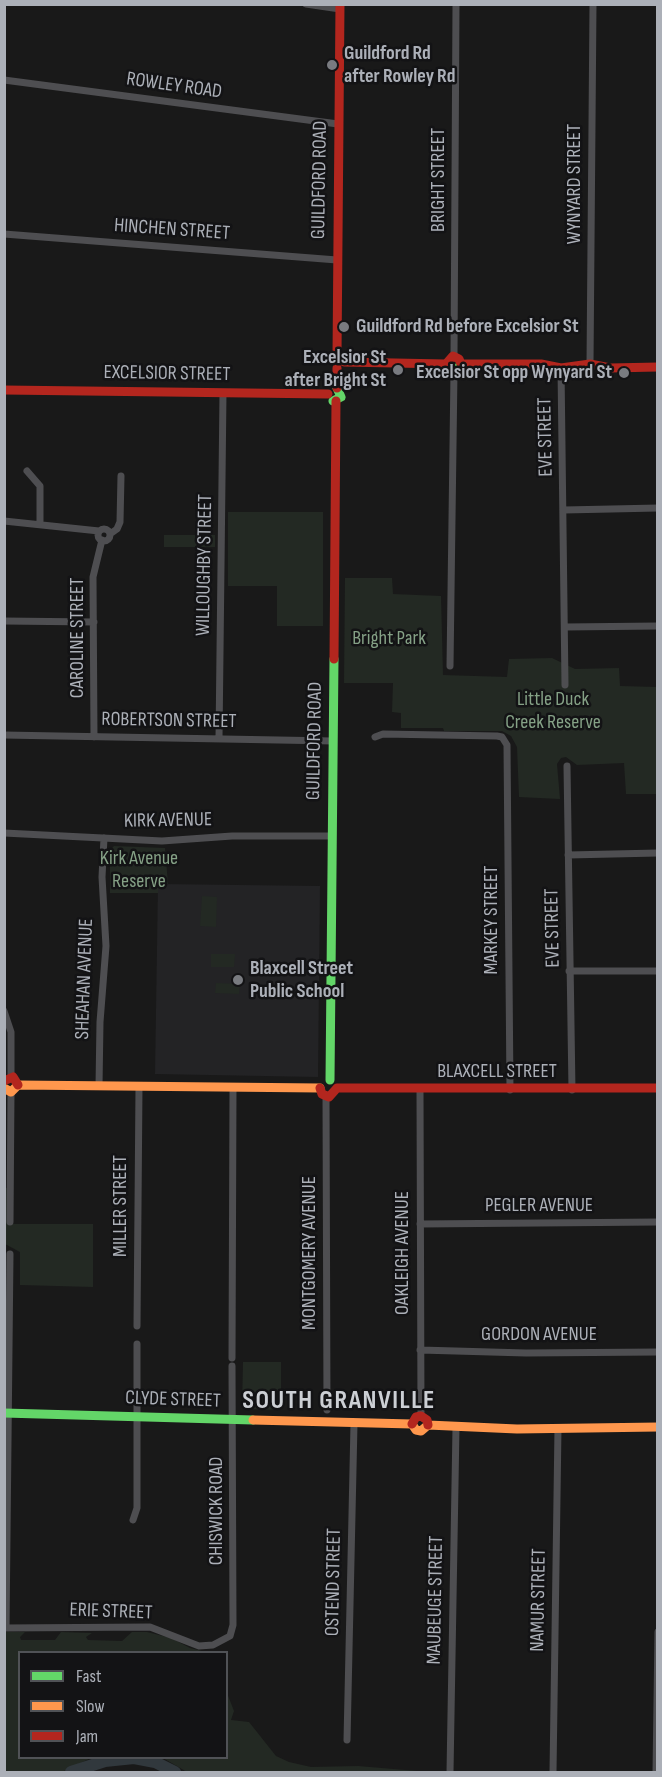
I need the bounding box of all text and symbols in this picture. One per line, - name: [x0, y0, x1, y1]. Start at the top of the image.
- place label: Guildford Rd after Rowley Rd: [344, 42, 455, 89]
- marker: Guildford Rd after Rowley Rd: [325, 58, 339, 72]
- street label: ROWLEY ROAD: [125, 67, 223, 105]
- street label: GUILDFORD ROAD: [307, 121, 333, 239]
- street label: WYNYARD STREET: [563, 124, 587, 244]
- street label: BRIGHT STREET: [427, 128, 451, 232]
- street label: HINCHEN STREET: [113, 214, 231, 246]
- place label: Guildford Rd before Excelsior St: [356, 315, 578, 339]
- marker: Guildford Rd before Excelsior St: [337, 320, 351, 334]
- place label: Excelsior St after Bright St: [285, 346, 386, 393]
- street label: EXCELSIOR STREET: [103, 361, 231, 387]
- place label: Excelsior St opp Wynyard St: [416, 361, 612, 385]
- marker: Excelsior St after Bright St: [391, 363, 405, 377]
- marker: Excelsior St opp Wynyard St: [617, 366, 631, 380]
- street label: EVE STREET: [533, 397, 559, 477]
- street label: WILLOUGHBY STREET: [192, 494, 218, 636]
- street label: CAROLINE STREET: [66, 578, 90, 698]
- park label: Bright Park: [352, 627, 426, 651]
- street label: GUILDFORD ROAD: [302, 682, 328, 800]
- park label: Little Duck Creek Reserve: [505, 688, 601, 735]
- street label: ROBERTSON STREET: [101, 708, 237, 734]
- street label: KIRK AVENUE: [124, 808, 212, 834]
- park label: Kirk Avenue Reserve: [100, 847, 178, 894]
- street label: MARKEY STREET: [480, 866, 504, 974]
- street label: EVE STREET: [540, 888, 566, 968]
- street label: SHEAHAN AVENUE: [71, 918, 99, 1040]
- place label: Blaxcell Street Public School: [250, 957, 353, 1004]
- marker: Blaxcell Street Public School: [231, 973, 245, 987]
- street label: BLAXCELL STREET: [437, 1060, 557, 1084]
- street label: MILLER STREET: [109, 1155, 133, 1257]
- street label: MONTGOMERY AVENUE: [298, 1176, 322, 1330]
- street label: OAKLEIGH AVENUE: [391, 1191, 415, 1315]
- street label: PEGLER AVENUE: [485, 1194, 593, 1218]
- street label: GORDON AVENUE: [481, 1323, 597, 1347]
- district label: SOUTH GRANVILLE: [242, 1385, 436, 1417]
- street label: CLYDE STREET: [125, 1386, 221, 1414]
- street label: CHISWICK ROAD: [205, 1457, 229, 1565]
- street label: OSTEND STREET: [321, 1528, 347, 1636]
- street label: MAUBEUGE STREET: [423, 1535, 449, 1665]
- street label: NAMUR STREET: [526, 1548, 552, 1652]
- street label: ERIE STREET: [69, 1599, 153, 1625]
- legend: [18, 1651, 228, 1759]
- text: Fast: [76, 1666, 101, 1687]
- text: Slow: [76, 1696, 105, 1717]
- text: Jam: [76, 1726, 98, 1747]

